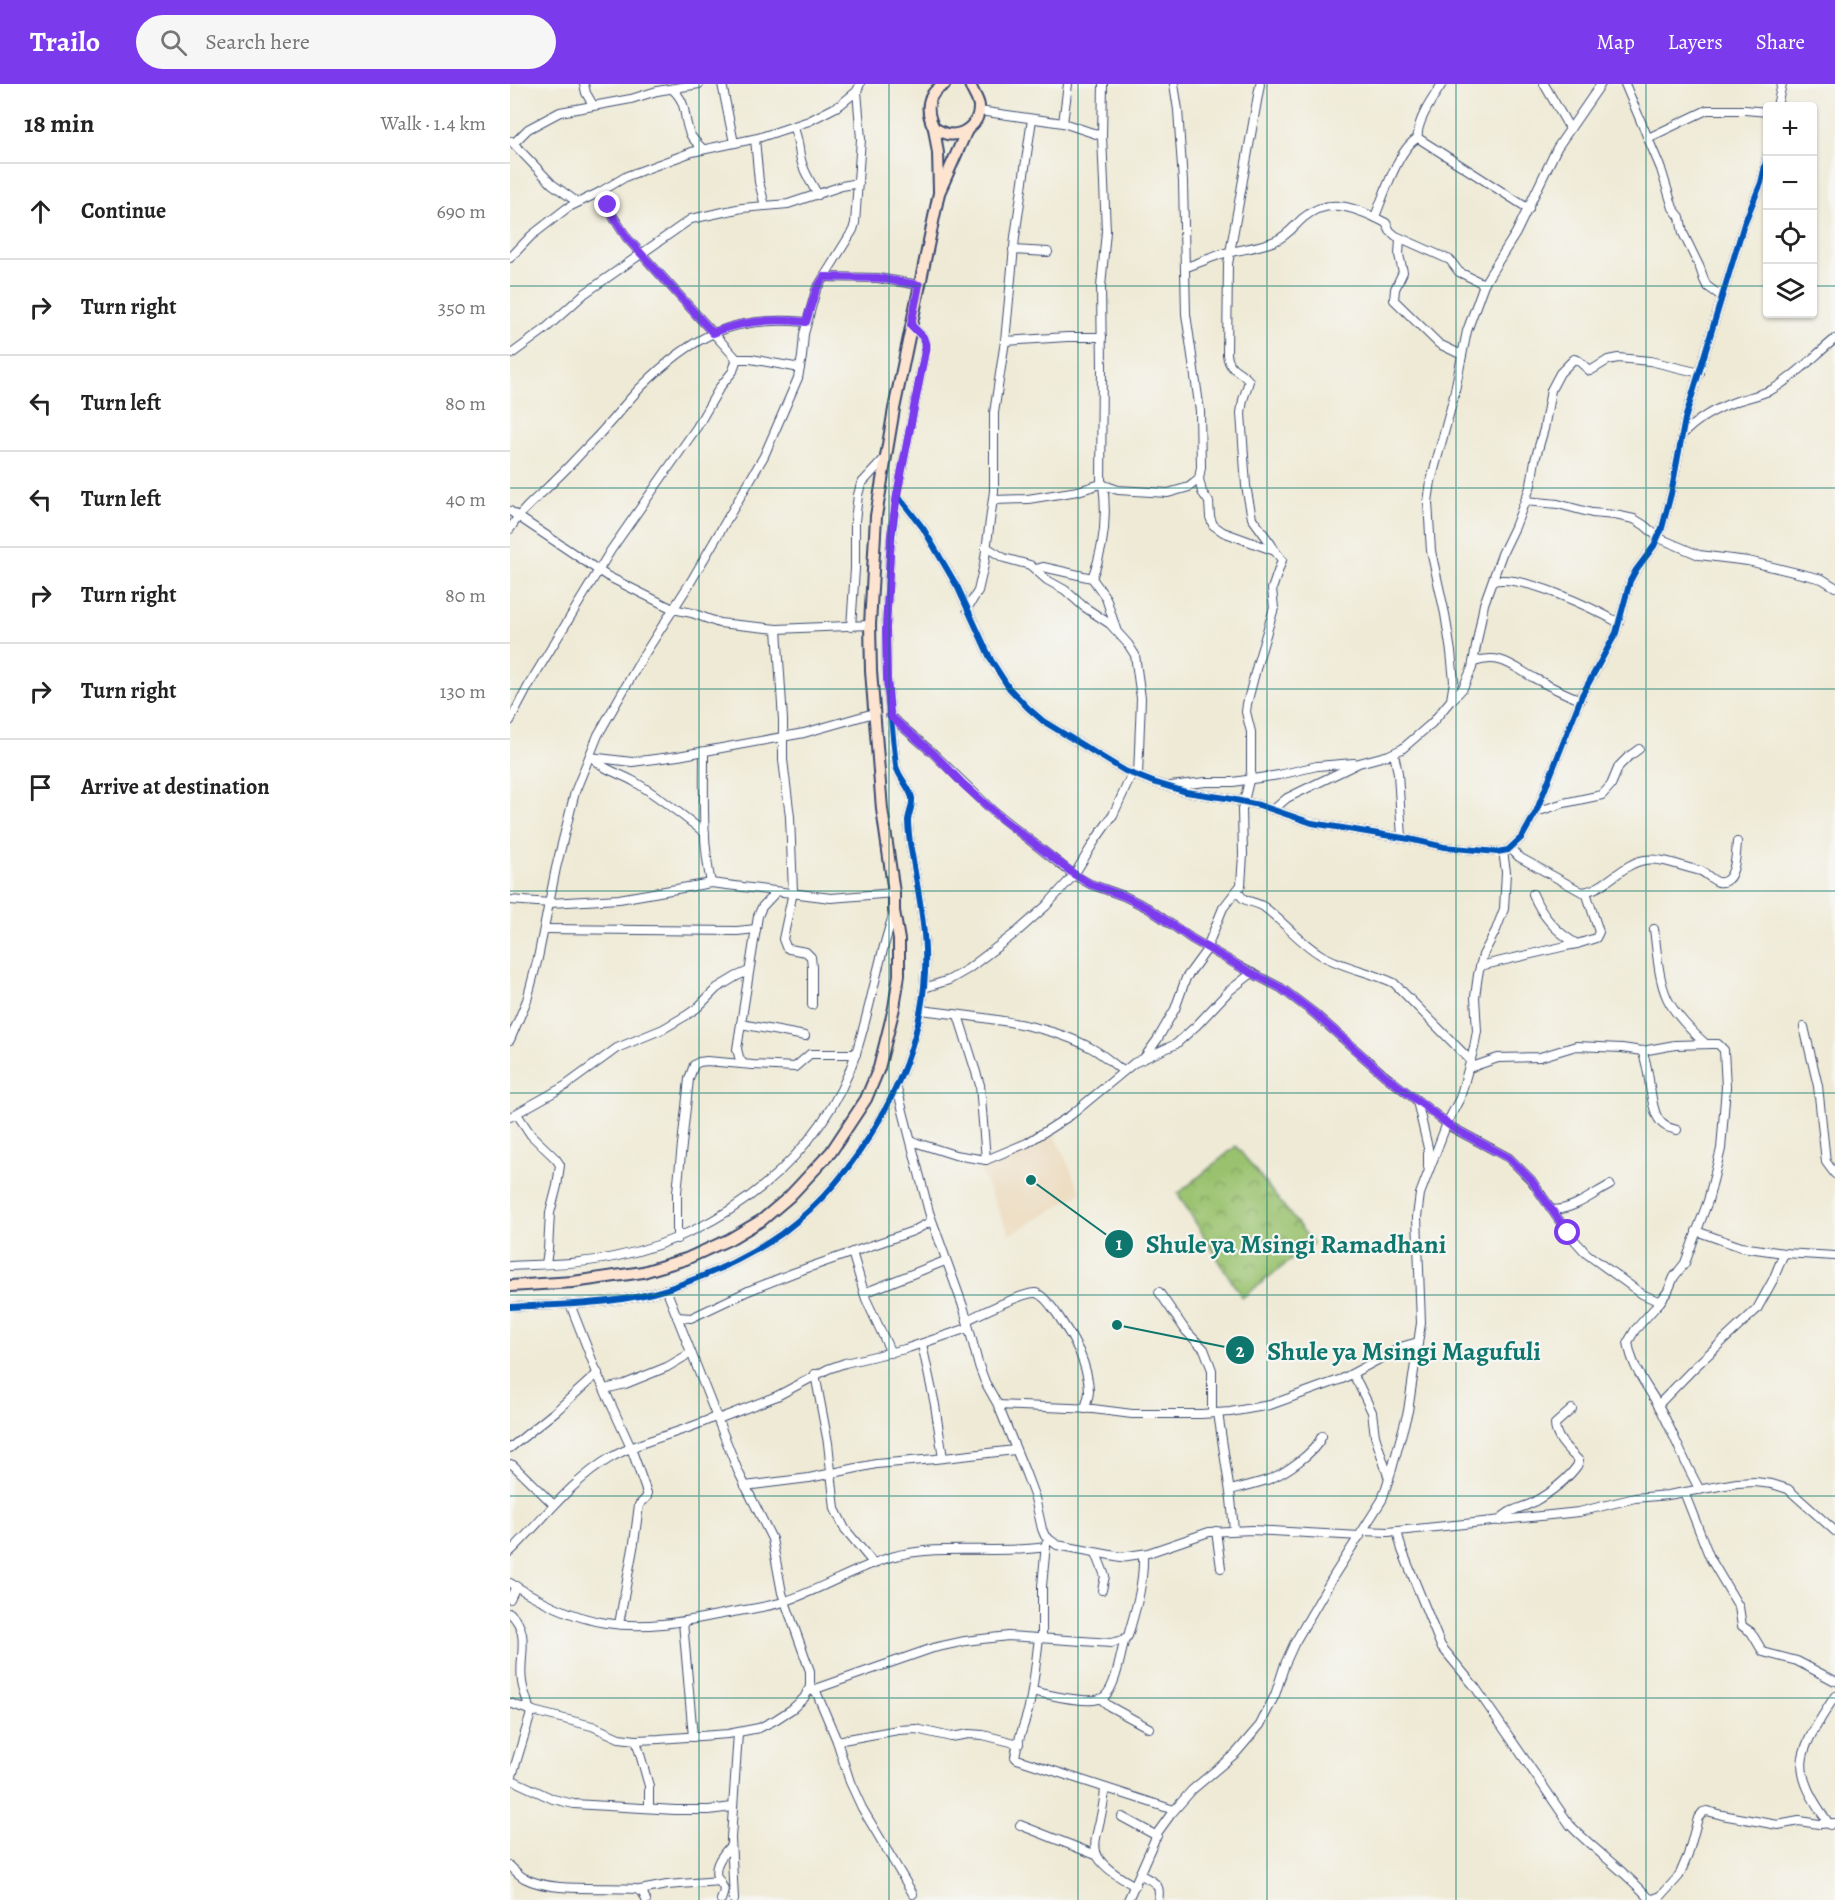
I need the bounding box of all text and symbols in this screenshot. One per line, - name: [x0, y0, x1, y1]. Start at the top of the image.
- search box: [136, 15, 556, 69]
- text: Trailo: [30, 23, 100, 61]
- icon: search: [157, 26, 190, 59]
- text: Search here: [205, 27, 310, 57]
- text: Map: [1596, 28, 1635, 56]
- text: Layers: [1668, 28, 1723, 56]
- text: Share: [1756, 28, 1805, 56]
- map controls: [1763, 102, 1817, 318]
- button: +: [1763, 102, 1817, 156]
- text: 18 min: [24, 106, 94, 141]
- text: Walk · 1.4 km: [380, 110, 486, 137]
- button: −: [1763, 156, 1817, 210]
- route end: [594, 191, 620, 217]
- icon: ahead: [24, 195, 57, 228]
- text: Continue: [81, 196, 166, 226]
- text: 690 m: [436, 198, 486, 225]
- button: locate: [1763, 210, 1817, 264]
- button: layers: [1763, 264, 1817, 318]
- icon: right: [24, 291, 57, 324]
- text: Turn right: [81, 292, 177, 322]
- text: 350 m: [438, 294, 486, 321]
- icon: left: [24, 387, 57, 420]
- text: Turn left: [81, 388, 161, 418]
- text: 80 m: [445, 390, 486, 417]
- icon: left: [24, 483, 57, 516]
- text: Turn left: [81, 484, 161, 514]
- text: 40 m: [446, 486, 486, 513]
- icon: right: [24, 579, 57, 612]
- text: Turn right: [81, 580, 177, 610]
- text: 80 m: [445, 582, 486, 609]
- icon: right: [24, 675, 57, 708]
- text: Turn right: [81, 676, 177, 706]
- text: 130 m: [440, 678, 486, 705]
- icon: arrive: [24, 771, 57, 804]
- text: Arrive at destination: [81, 772, 270, 802]
- route start: [1554, 1219, 1580, 1245]
- callout: Shule ya Msingi Ramadhani: [1104, 1222, 1459, 1266]
- text: Shule ya Msingi Ramadhani: [1146, 1227, 1446, 1262]
- text: 1: [1116, 1232, 1123, 1256]
- callout: Shule ya Msingi Magufuli: [1225, 1328, 1553, 1372]
- text: Shule ya Msingi Magufuli: [1267, 1334, 1541, 1369]
- text: 2: [1236, 1339, 1245, 1363]

